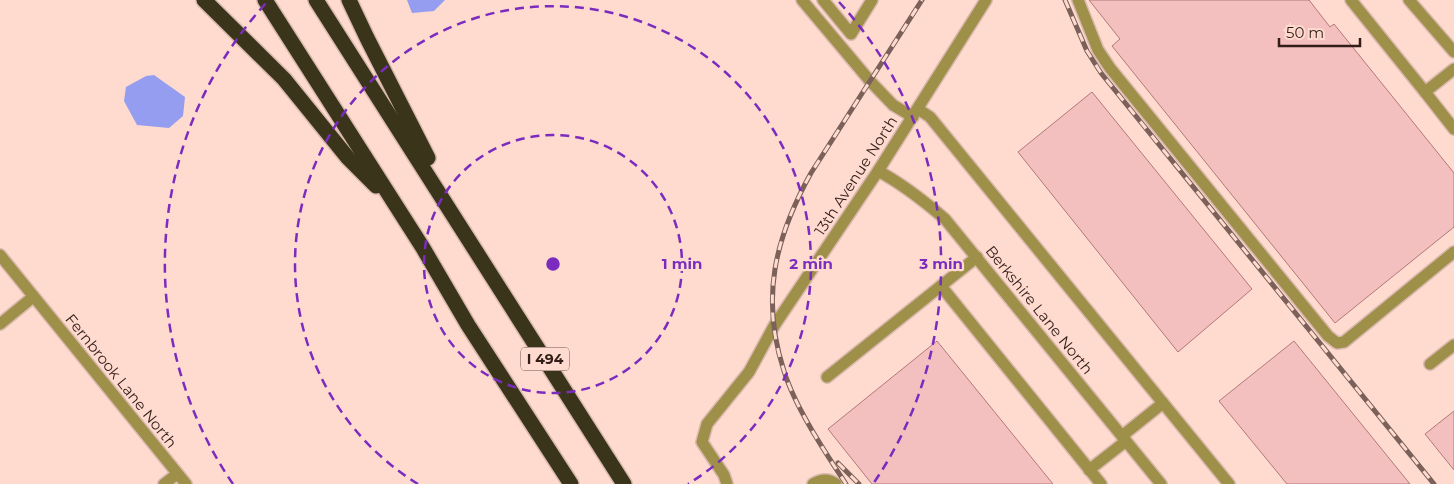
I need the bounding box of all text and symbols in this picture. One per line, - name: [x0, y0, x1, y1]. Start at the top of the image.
- scale bar: [1279, 15, 1360, 47]
- text: 50 m: [1286, 23, 1324, 42]
- street label: 13th Avenue North: [810, 112, 901, 239]
- street label: Berkshire Lane North: [982, 241, 1097, 378]
- text: 1 min: [662, 254, 702, 273]
- text: 2 min: [789, 254, 833, 273]
- text: 3 min: [918, 254, 963, 273]
- centre of rings: [544, 255, 562, 273]
- street label: Fernbrook Lane North: [61, 310, 181, 452]
- road number: I 494: [521, 348, 569, 370]

